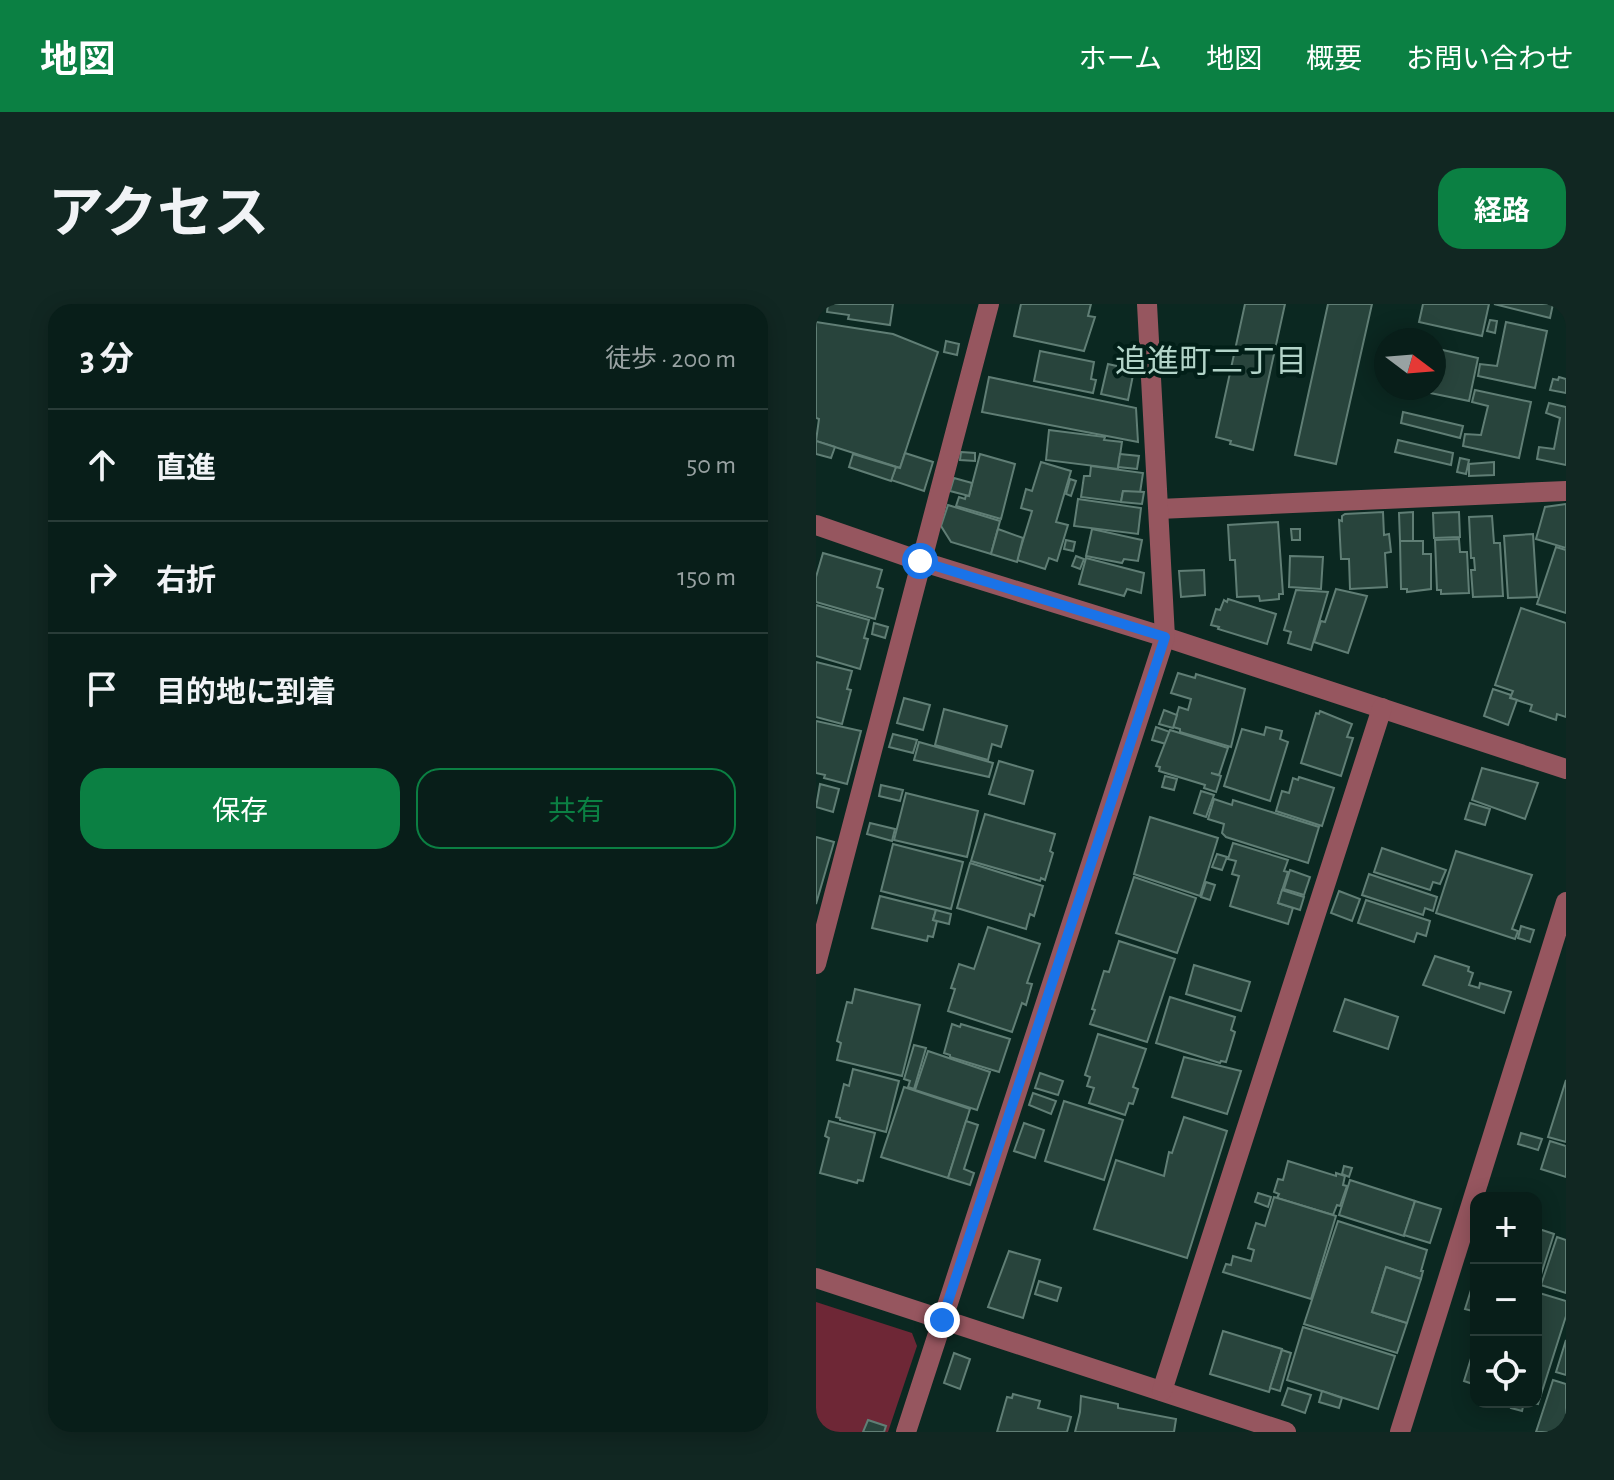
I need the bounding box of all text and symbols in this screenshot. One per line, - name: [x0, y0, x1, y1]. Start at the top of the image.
- text: 地図: [40, 42, 116, 80]
- text: ホーム: [1079, 46, 1162, 74]
- text: 地図: [1206, 46, 1262, 74]
- text: 概要: [1306, 46, 1362, 74]
- text: お問い合わせ: [1406, 46, 1574, 74]
- button: 経路: [1438, 168, 1566, 249]
- text: アクセス: [48, 187, 269, 243]
- north arrow: [1374, 328, 1446, 400]
- text: 3 分: [80, 343, 134, 377]
- district label: 追進町二丁目: [1115, 344, 1307, 378]
- text: 徒歩 · 200 m: [605, 346, 736, 372]
- icon: ahead: [80, 443, 124, 487]
- text: 50 m: [686, 452, 736, 478]
- text: 直進: [156, 454, 216, 484]
- route start: [902, 543, 938, 579]
- icon: right: [80, 555, 124, 599]
- text: 150 m: [677, 564, 736, 590]
- text: 右折: [156, 566, 216, 596]
- icon: arrive: [80, 667, 124, 711]
- text: 目的地に到着: [156, 678, 336, 708]
- button: 保存: [80, 768, 400, 849]
- button: 共有: [416, 768, 736, 849]
- map controls: [1470, 1192, 1542, 1408]
- button: +: [1470, 1192, 1542, 1264]
- button: −: [1470, 1264, 1542, 1336]
- route end: [924, 1302, 960, 1338]
- button: locate: [1470, 1336, 1542, 1408]

